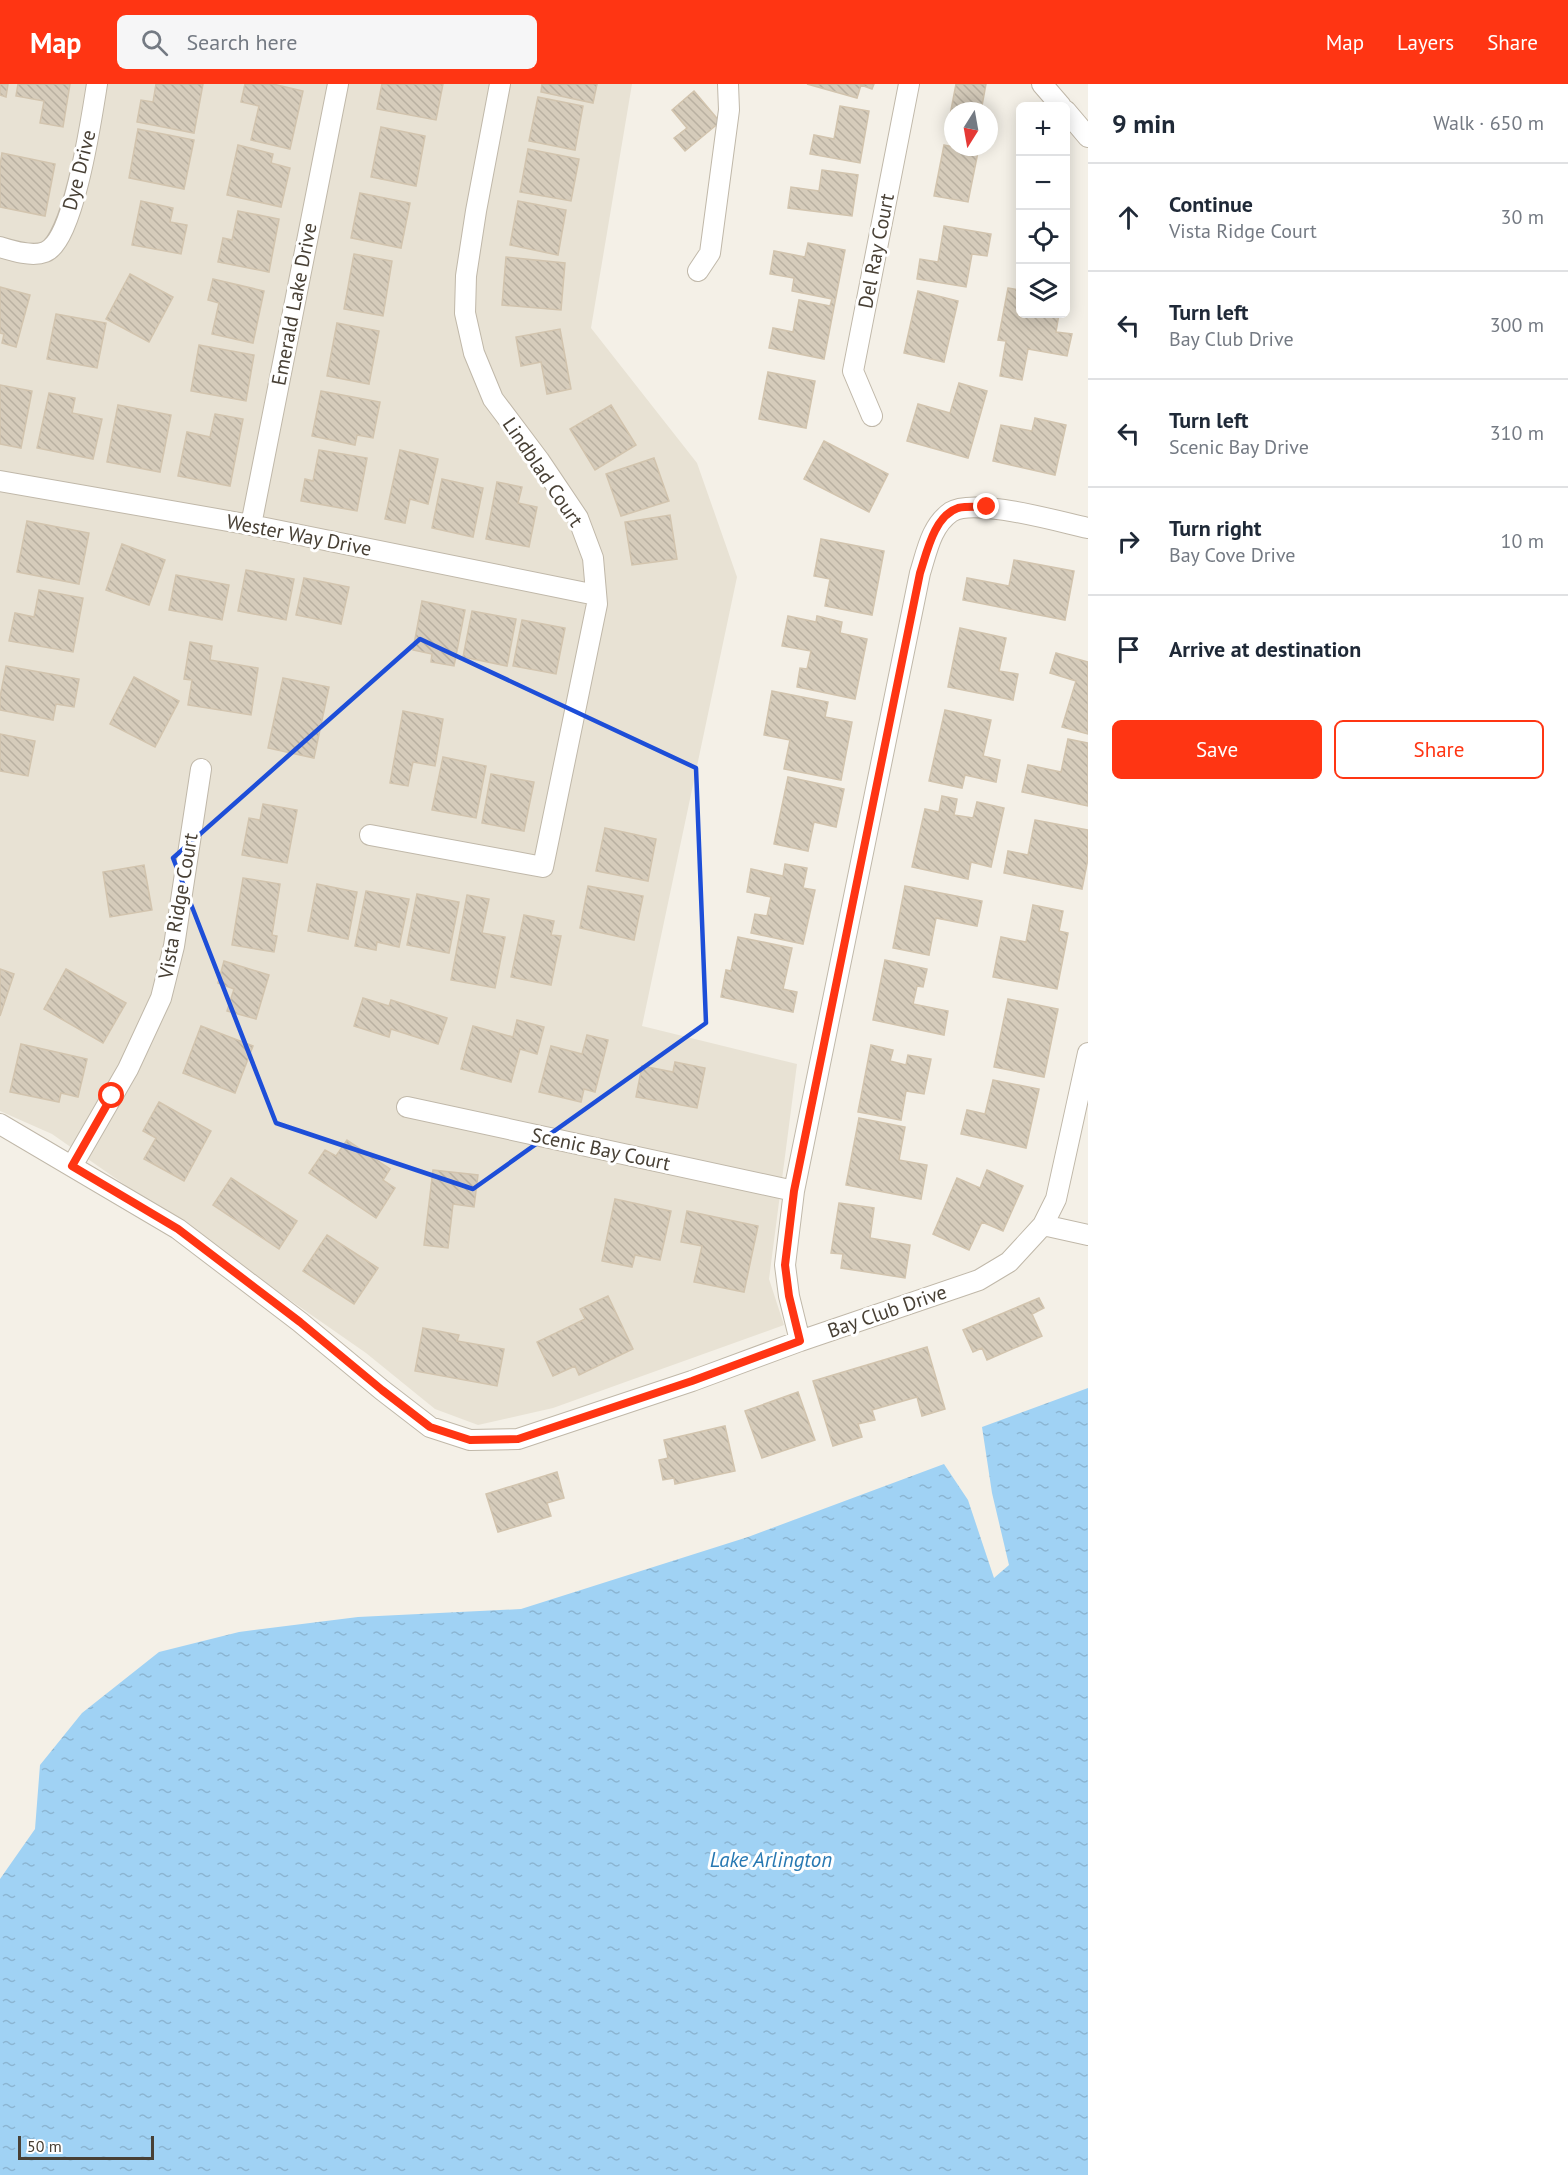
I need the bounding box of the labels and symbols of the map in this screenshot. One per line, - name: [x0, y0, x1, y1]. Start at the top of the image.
- north arrow: [944, 102, 998, 156]
- street label: Dye Drive: [56, 127, 102, 213]
- street label: Del Ray Court: [852, 191, 900, 311]
- street label: Emerald Lake Drive: [265, 220, 323, 388]
- street label: Lindblad Court: [497, 412, 589, 532]
- route end: [973, 493, 999, 519]
- street label: Wester Way Drive: [224, 508, 374, 562]
- street label: Vista Ridge Court: [152, 831, 204, 982]
- route start: [98, 1082, 124, 1108]
- street label: Scenic Bay Court: [529, 1122, 673, 1176]
- street label: Bay Club Drive: [824, 1278, 950, 1344]
- water label: Lake Arlington: [710, 1846, 832, 1873]
- scale bar: [18, 2133, 154, 2160]

